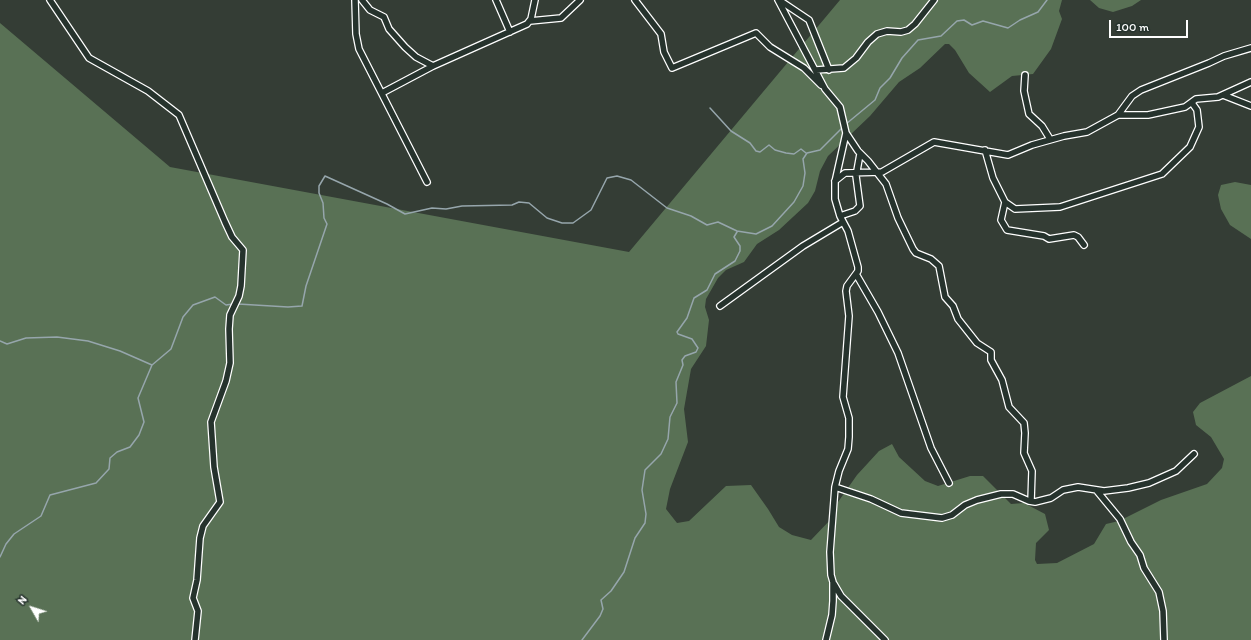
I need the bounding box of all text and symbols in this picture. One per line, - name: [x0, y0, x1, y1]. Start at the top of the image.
- scale bar: [1111, 12, 1190, 38]
- text: 100 m: [1116, 20, 1149, 34]
- north arrow: [12, 588, 52, 628]
- text: N: [15, 593, 30, 607]

